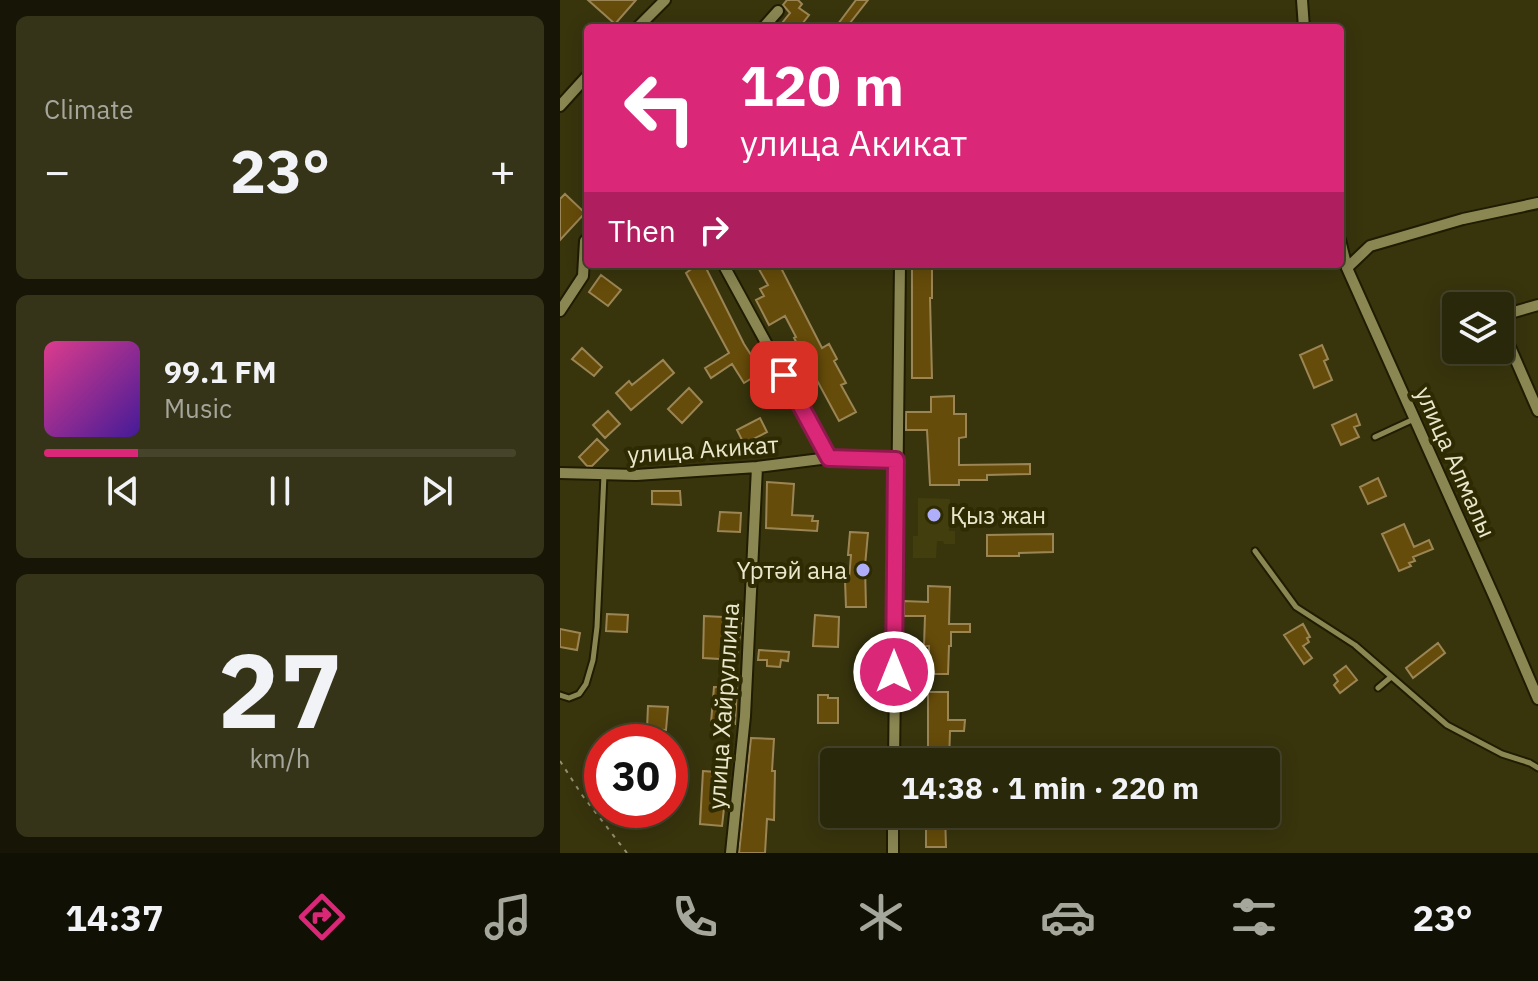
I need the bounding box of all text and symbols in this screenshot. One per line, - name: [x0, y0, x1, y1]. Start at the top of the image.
- text: 120 m: [740, 49, 904, 121]
- icon: left: [608, 56, 712, 160]
- text: Climate: [44, 92, 134, 126]
- text: улица Акикат: [740, 119, 967, 166]
- text: 23°: [230, 131, 330, 210]
- text: −: [44, 142, 70, 199]
- text: +: [490, 142, 516, 199]
- icon: right: [692, 208, 736, 252]
- text: Then: [608, 211, 676, 250]
- map controls: [1442, 292, 1514, 364]
- button: layers: [1442, 292, 1514, 364]
- pin: [750, 341, 818, 409]
- text: 99.1 FM: [164, 352, 277, 391]
- icon: arrive: [762, 353, 806, 397]
- street label: улица Алмалы: [1408, 381, 1504, 543]
- text: Music: [164, 391, 232, 425]
- street label: улица Акикат: [626, 428, 780, 470]
- icon: previous: [101, 469, 145, 513]
- icon: pause: [258, 469, 302, 513]
- icon: next: [415, 469, 459, 513]
- place label: Қыз жан: [950, 499, 1046, 531]
- marker: Қыз жан: [925, 506, 943, 524]
- place label: Үртәй ана: [736, 554, 847, 586]
- marker: Үртәй ана: [854, 561, 872, 579]
- street label: улица Хайруллина: [700, 601, 746, 810]
- text: 27: [218, 621, 342, 757]
- position arrow: [852, 630, 936, 714]
- speed limit sign: 30: [584, 724, 688, 828]
- text: km/h: [249, 741, 311, 775]
- text: 14:38 · 1 min · 220 m: [901, 768, 1199, 807]
- icon: directions: [294, 889, 350, 945]
- icon: music: [480, 889, 536, 945]
- icon: phone: [667, 889, 723, 945]
- icon: climate: [853, 889, 909, 945]
- icon: car: [1040, 889, 1096, 945]
- icon: filters: [1226, 889, 1282, 945]
- text: 14:37: [65, 894, 164, 941]
- text: 23°: [1413, 894, 1473, 941]

